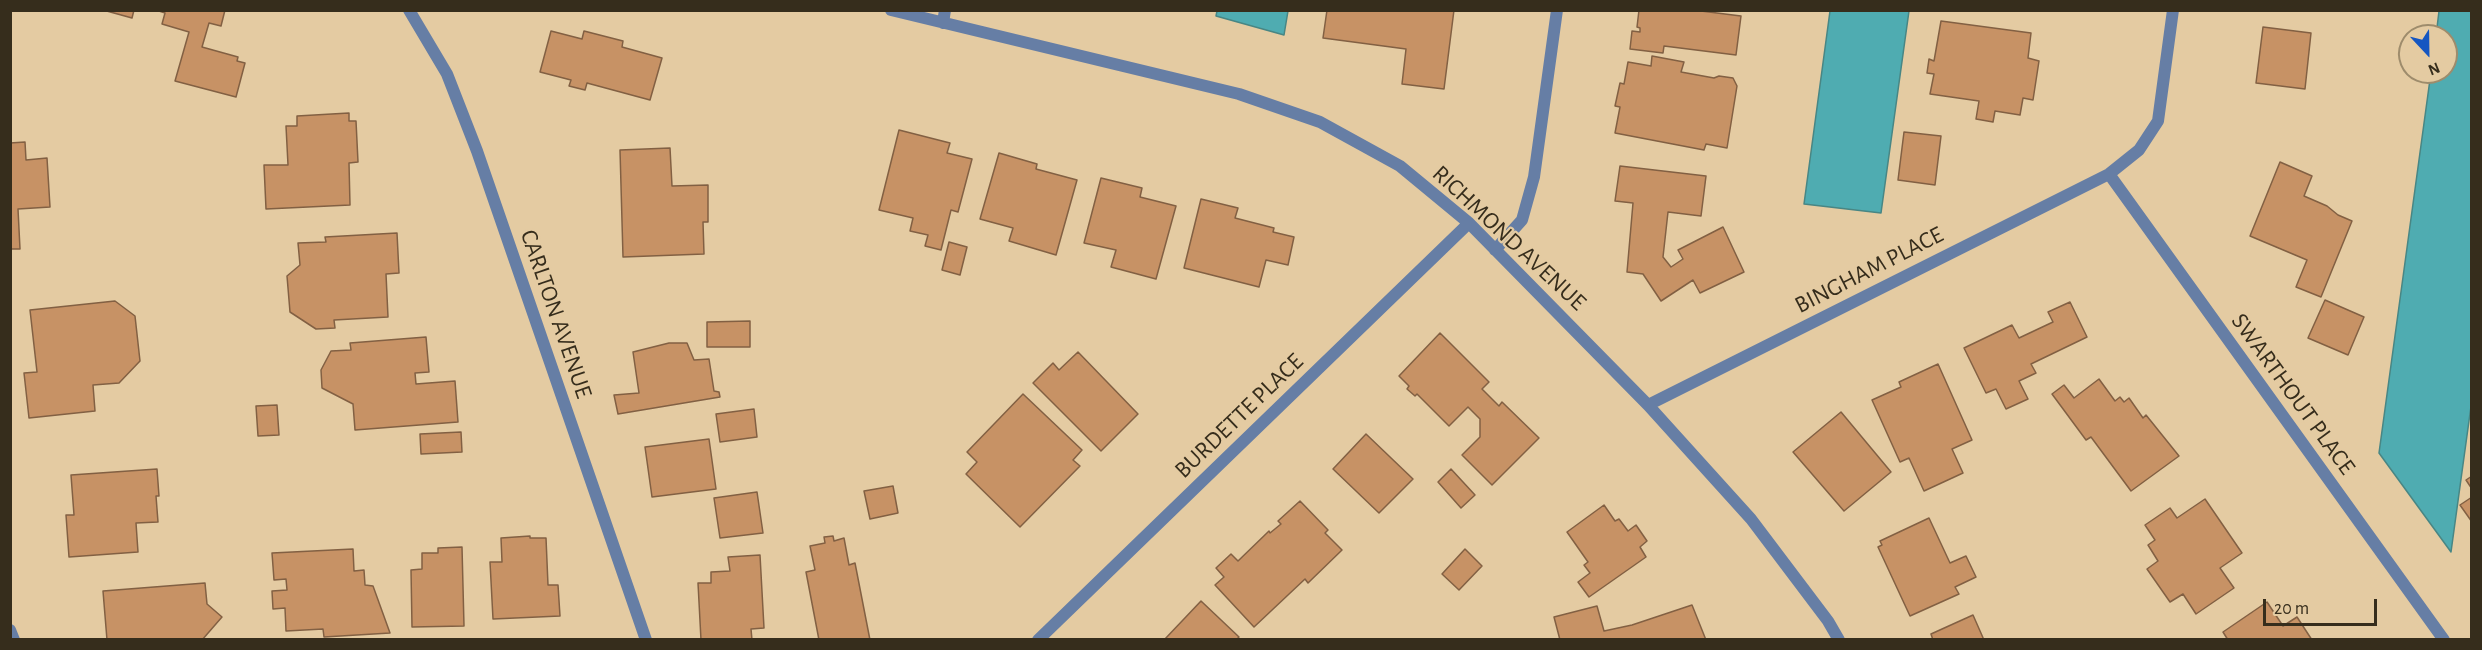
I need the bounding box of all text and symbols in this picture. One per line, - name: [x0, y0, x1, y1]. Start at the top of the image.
- north arrow: [2398, 24, 2458, 84]
- text: N: [2426, 59, 2442, 78]
- street label: RICHMOND AVENUE: [1426, 159, 1592, 317]
- street label: BINGHAM PLACE: [1790, 220, 1948, 320]
- street label: CARLTON AVENUE: [514, 226, 598, 402]
- street label: SWARTHOUT PLACE: [2225, 308, 2361, 480]
- street label: BURDETTE PLACE: [1169, 347, 1309, 485]
- scale bar: [2266, 587, 2380, 625]
- text: 20 m: [2274, 600, 2309, 618]

